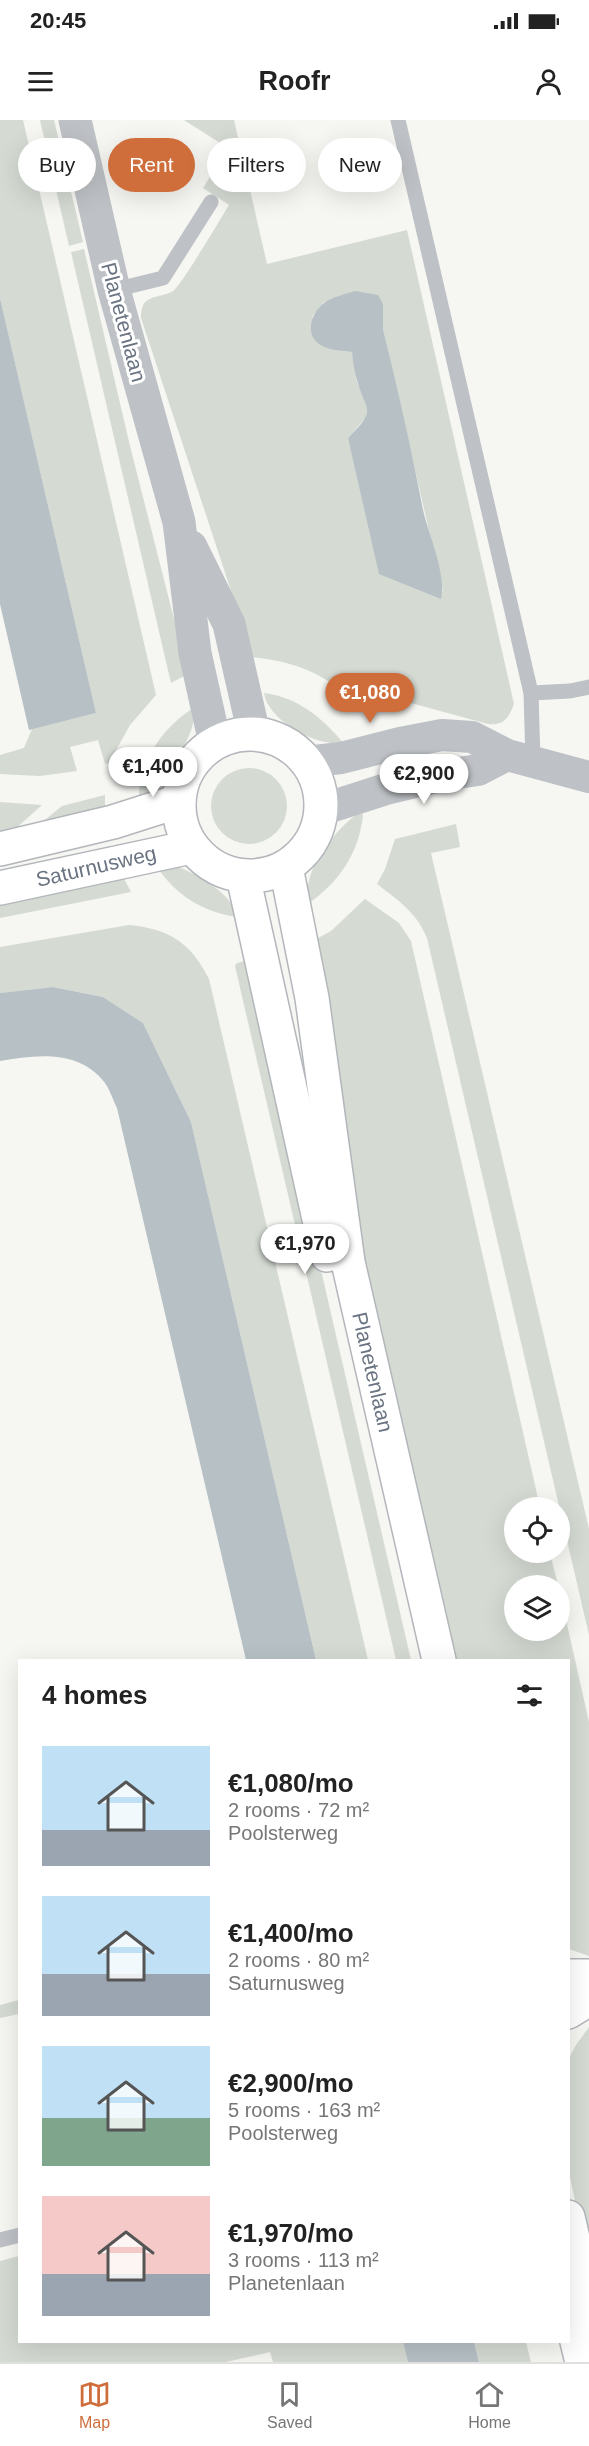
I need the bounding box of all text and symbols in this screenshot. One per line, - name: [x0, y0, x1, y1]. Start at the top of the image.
- text: 20:45: [30, 8, 86, 33]
- icon: menu: [24, 65, 57, 98]
- icon: person: [532, 65, 565, 98]
- text: Roofr: [259, 66, 330, 96]
- chip: Buy: [18, 138, 96, 192]
- chip: Rent: [108, 138, 195, 192]
- chip: Filters: [207, 138, 306, 192]
- chip: New: [318, 138, 402, 192]
- street label: Planetenlaan: [97, 260, 151, 384]
- pin: €1,080: [321, 673, 419, 724]
- text: €1,080: [339, 681, 401, 703]
- pin: €1,400: [104, 747, 202, 798]
- pin: €2,900: [375, 754, 473, 805]
- text: €1,400: [122, 755, 184, 777]
- text: €2,900: [393, 762, 455, 784]
- street label: Saturnusweg: [34, 841, 158, 891]
- pin: €1,970: [256, 1224, 354, 1275]
- text: €1,970: [274, 1232, 336, 1254]
- street label: Planetenlaan: [348, 1310, 398, 1434]
- map controls: [504, 1497, 570, 1641]
- button: locate: [504, 1497, 570, 1563]
- button: layers: [504, 1575, 570, 1641]
- icon: filters: [513, 1679, 546, 1712]
- text: 4 homes: [42, 1680, 148, 1710]
- text: €1,080/mo: [228, 1768, 354, 1798]
- icon: home: [90, 1770, 162, 1842]
- text: 2 rooms · 72 m²: [228, 1799, 369, 1821]
- text: Poolsterweg: [228, 1822, 338, 1844]
- text: €1,400/mo: [228, 1918, 354, 1948]
- icon: home: [90, 1920, 162, 1992]
- text: 2 rooms · 80 m²: [228, 1949, 369, 1971]
- text: Saturnusweg: [228, 1972, 345, 1994]
- text: €2,900/mo: [228, 2068, 354, 2098]
- icon: home: [90, 2070, 162, 2142]
- text: 5 rooms · 163 m²: [228, 2099, 380, 2121]
- text: Poolsterweg: [228, 2122, 338, 2144]
- text: €1,970/mo: [228, 2218, 354, 2248]
- icon: home: [90, 2220, 162, 2292]
- text: 3 rooms · 113 m²: [228, 2249, 379, 2271]
- text: Planetenlaan: [228, 2272, 345, 2294]
- tab: Map: [78, 2378, 111, 2432]
- tab: Saved: [267, 2378, 312, 2432]
- tab: Home: [468, 2378, 511, 2432]

